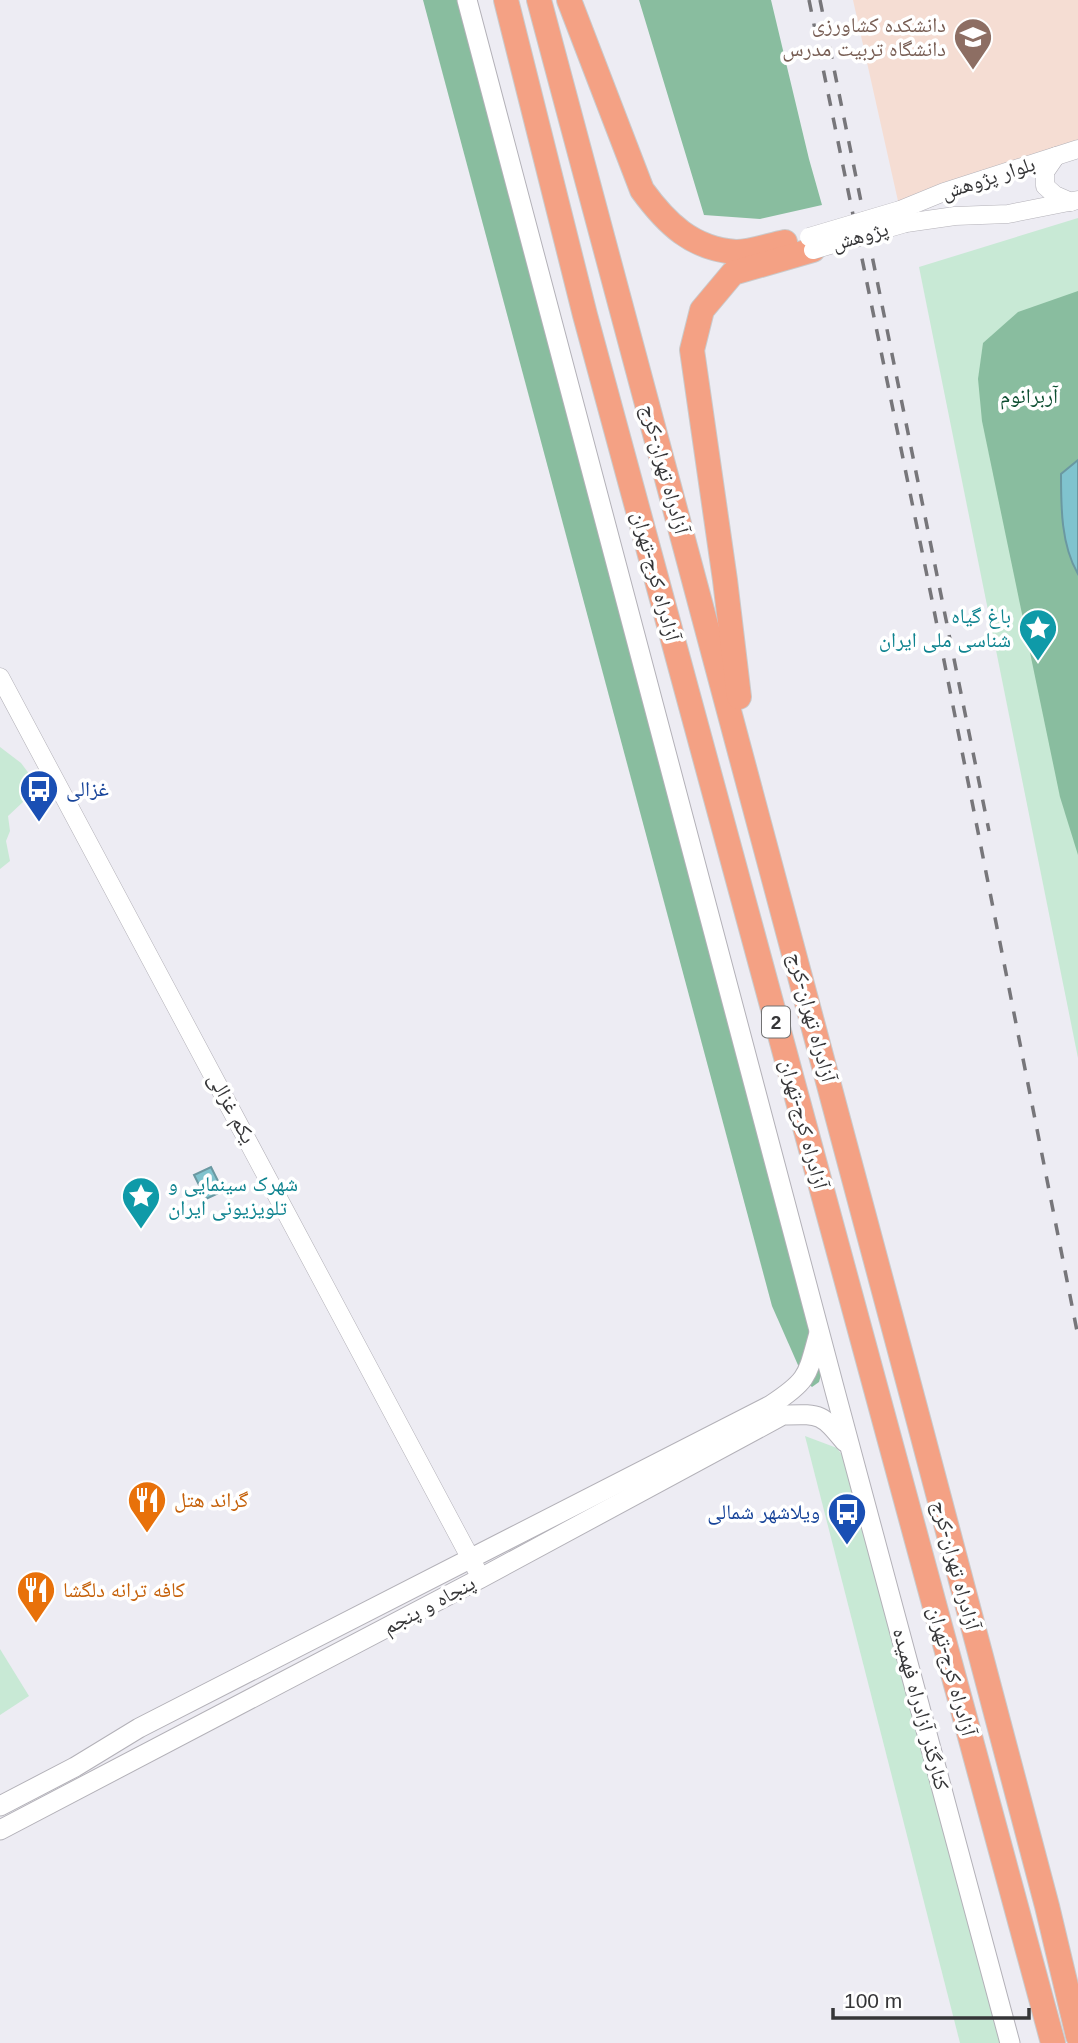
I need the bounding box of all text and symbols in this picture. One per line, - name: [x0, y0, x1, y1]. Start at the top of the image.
- place label: دانشکده کشاورزی دانشگاه تربیت مدرس: [782, 13, 946, 62]
- school or university icon: دانشکده کشاورزی دانشگاه تربیت مدرس: [952, 16, 994, 71]
- street label: بلوار پژوهش: [938, 152, 1038, 205]
- street label: پژوهش: [829, 217, 891, 256]
- park label: آربرانوم: [1000, 384, 1059, 410]
- street label: آزادراه تهران-کرج: [635, 402, 694, 537]
- street label: آزادراه کرج-تهران: [626, 509, 685, 644]
- place label: باغ گیاه‌ شناسی ملی ایران: [879, 604, 1011, 653]
- place icon: باغ گیاه‌ شناسی ملی ایران: [1017, 607, 1059, 662]
- bus stop icon: غزالی: [18, 768, 60, 823]
- place label: غزالی: [66, 777, 109, 802]
- street label: آزادراه تهران-کرج: [782, 950, 841, 1085]
- road number: 2: [762, 1006, 790, 1038]
- street label: آزادراه کرج-تهران: [774, 1057, 833, 1192]
- street label: یکم غزالی: [202, 1068, 261, 1148]
- place label: شهرک سینمایی و تلویزیونی ایران: [168, 1172, 298, 1221]
- place icon: شهرک سینمایی و تلویزیونی ایران: [120, 1175, 162, 1230]
- restaurant icon: گراند هتل: [126, 1479, 168, 1534]
- place label: گراند هتل: [174, 1488, 249, 1513]
- bus stop icon: ویلاشهر شمالی: [826, 1491, 868, 1546]
- street label: آزادراه تهران-کرج: [926, 1498, 985, 1633]
- place label: ویلاشهر شمالی: [707, 1500, 820, 1525]
- restaurant icon: کافه ترانه دلگشا: [15, 1569, 57, 1624]
- street label: پنجاه و پنجم: [379, 1571, 480, 1641]
- place label: کافه ترانه دلگشا: [63, 1578, 185, 1601]
- street label: آزادراه کرج-تهران: [922, 1604, 981, 1739]
- street label: کنارگذر آزادراه فهمیده: [888, 1625, 954, 1793]
- scale bar: [833, 1976, 1029, 2020]
- text: 100 m: [844, 1989, 902, 2012]

